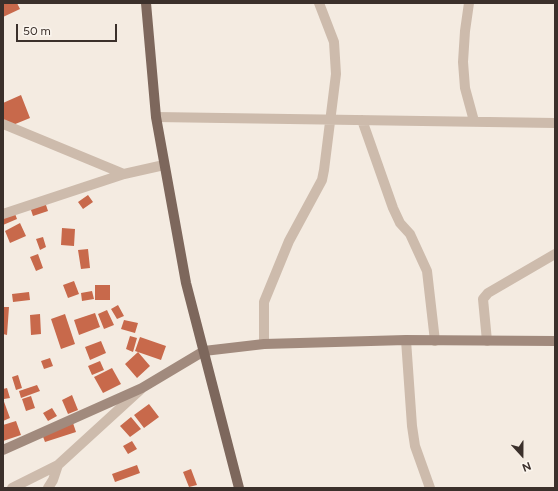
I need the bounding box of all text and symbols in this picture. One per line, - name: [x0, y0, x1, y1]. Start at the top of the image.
- scale bar: [18, 16, 119, 42]
- text: 50 m: [23, 24, 51, 38]
- north arrow: [502, 435, 542, 475]
- text: N: [520, 459, 533, 474]

